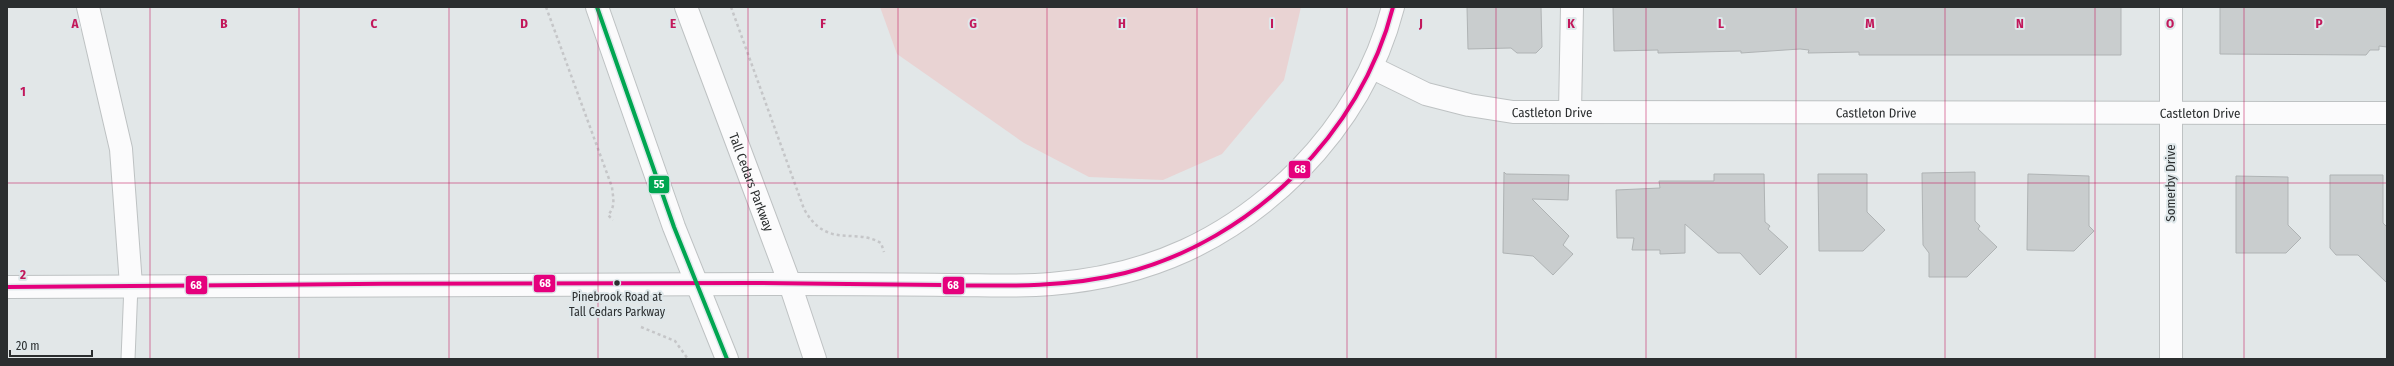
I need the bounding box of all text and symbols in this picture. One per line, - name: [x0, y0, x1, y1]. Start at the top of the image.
- text: A: [70, 16, 79, 31]
- text: B: [220, 16, 228, 31]
- text: C: [371, 16, 378, 31]
- text: D: [520, 16, 528, 31]
- text: E: [670, 16, 676, 31]
- text: F: [820, 16, 826, 31]
- text: G: [969, 16, 977, 31]
- text: H: [1118, 16, 1126, 31]
- text: I: [1270, 16, 1274, 31]
- text: J: [1418, 16, 1423, 31]
- text: K: [1567, 16, 1575, 31]
- text: L: [1718, 16, 1724, 31]
- text: M: [1865, 16, 1875, 31]
- text: N: [2016, 16, 2024, 31]
- text: O: [2166, 16, 2174, 31]
- text: P: [2315, 16, 2323, 31]
- text: 1: [20, 84, 26, 99]
- street label: Castleton Drive: [1512, 105, 1592, 120]
- street label: Castleton Drive: [1836, 105, 1916, 120]
- street label: Castleton Drive: [2160, 106, 2240, 121]
- street label: Tall Cedars Parkway: [726, 131, 777, 234]
- street label: Somerby Drive: [2163, 144, 2178, 222]
- line badge: 68: [1288, 160, 1311, 179]
- text: 68: [1294, 163, 1306, 176]
- line badge: 55: [648, 175, 670, 194]
- text: 55: [654, 178, 665, 191]
- text: 2: [19, 267, 26, 282]
- line badge: 68: [533, 274, 556, 293]
- line badge: 68: [185, 275, 208, 295]
- line badge: 68: [942, 276, 965, 295]
- text: 68: [539, 277, 551, 290]
- marker: Pinebrook Road at Tall Cedars Parkway: [612, 278, 622, 288]
- text: 68: [190, 279, 202, 292]
- text: 68: [947, 279, 959, 292]
- place label: Pinebrook Road at Tall Cedars Parkway: [569, 290, 666, 319]
- scale bar: [10, 332, 92, 358]
- text: 20 m: [16, 339, 40, 353]

